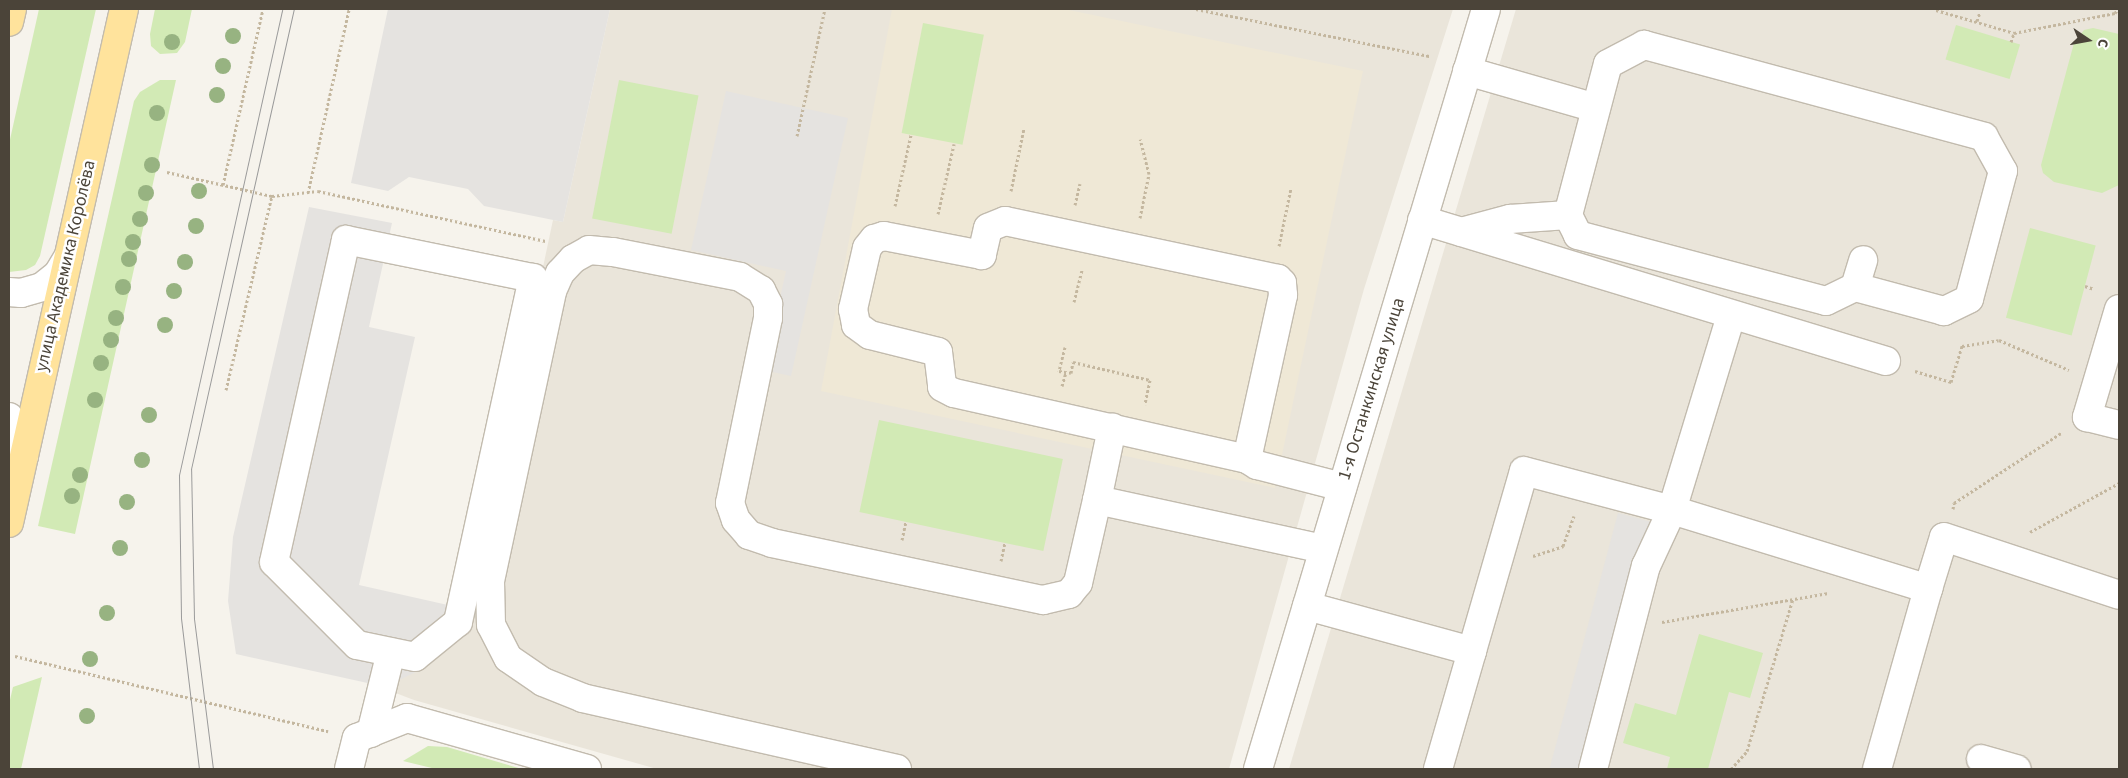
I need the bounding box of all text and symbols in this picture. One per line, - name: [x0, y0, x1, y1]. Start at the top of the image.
- north arrow: [2063, 15, 2113, 65]
- text: С: [2092, 37, 2113, 49]
- street label: улица Академика Королёва: [31, 158, 101, 374]
- street label: 1-я Останкинская улица: [1334, 295, 1410, 483]

